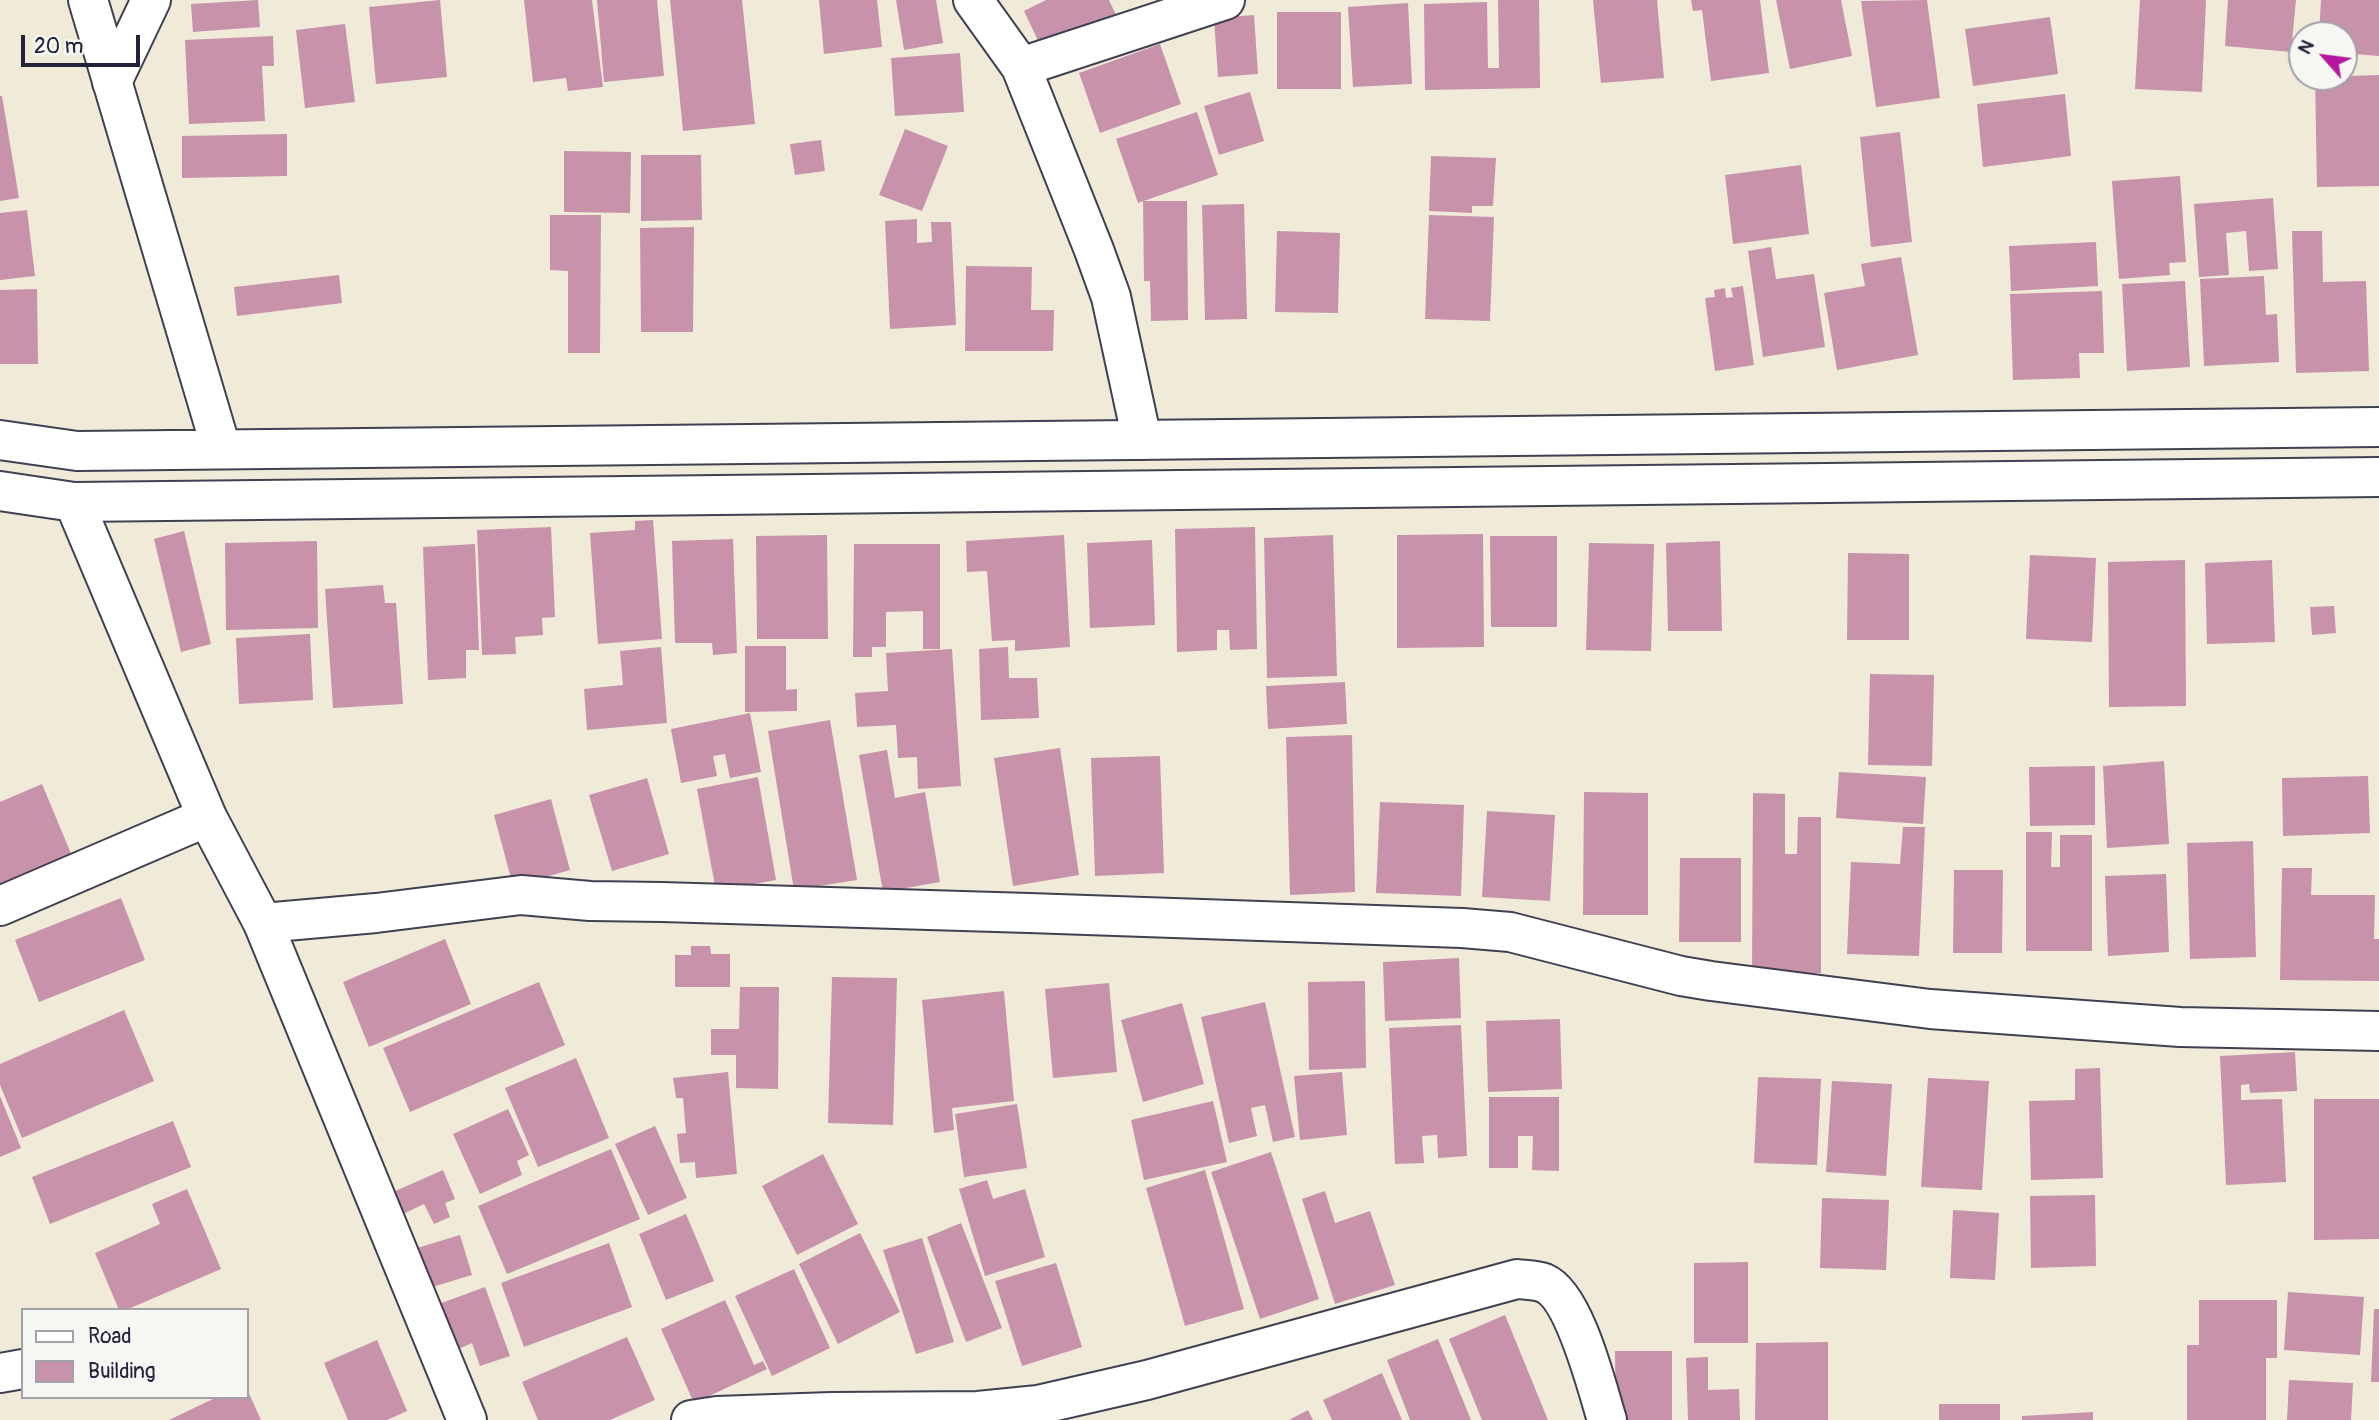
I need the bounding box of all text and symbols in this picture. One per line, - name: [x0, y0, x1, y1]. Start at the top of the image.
- scale bar: [24, 21, 144, 65]
- north arrow: [2288, 21, 2358, 91]
- text: 20 m: [34, 33, 83, 60]
- text: N: [2293, 36, 2320, 58]
- legend: [21, 1308, 248, 1399]
- text: Road: [88, 1323, 132, 1350]
- text: Building: [88, 1358, 155, 1385]

